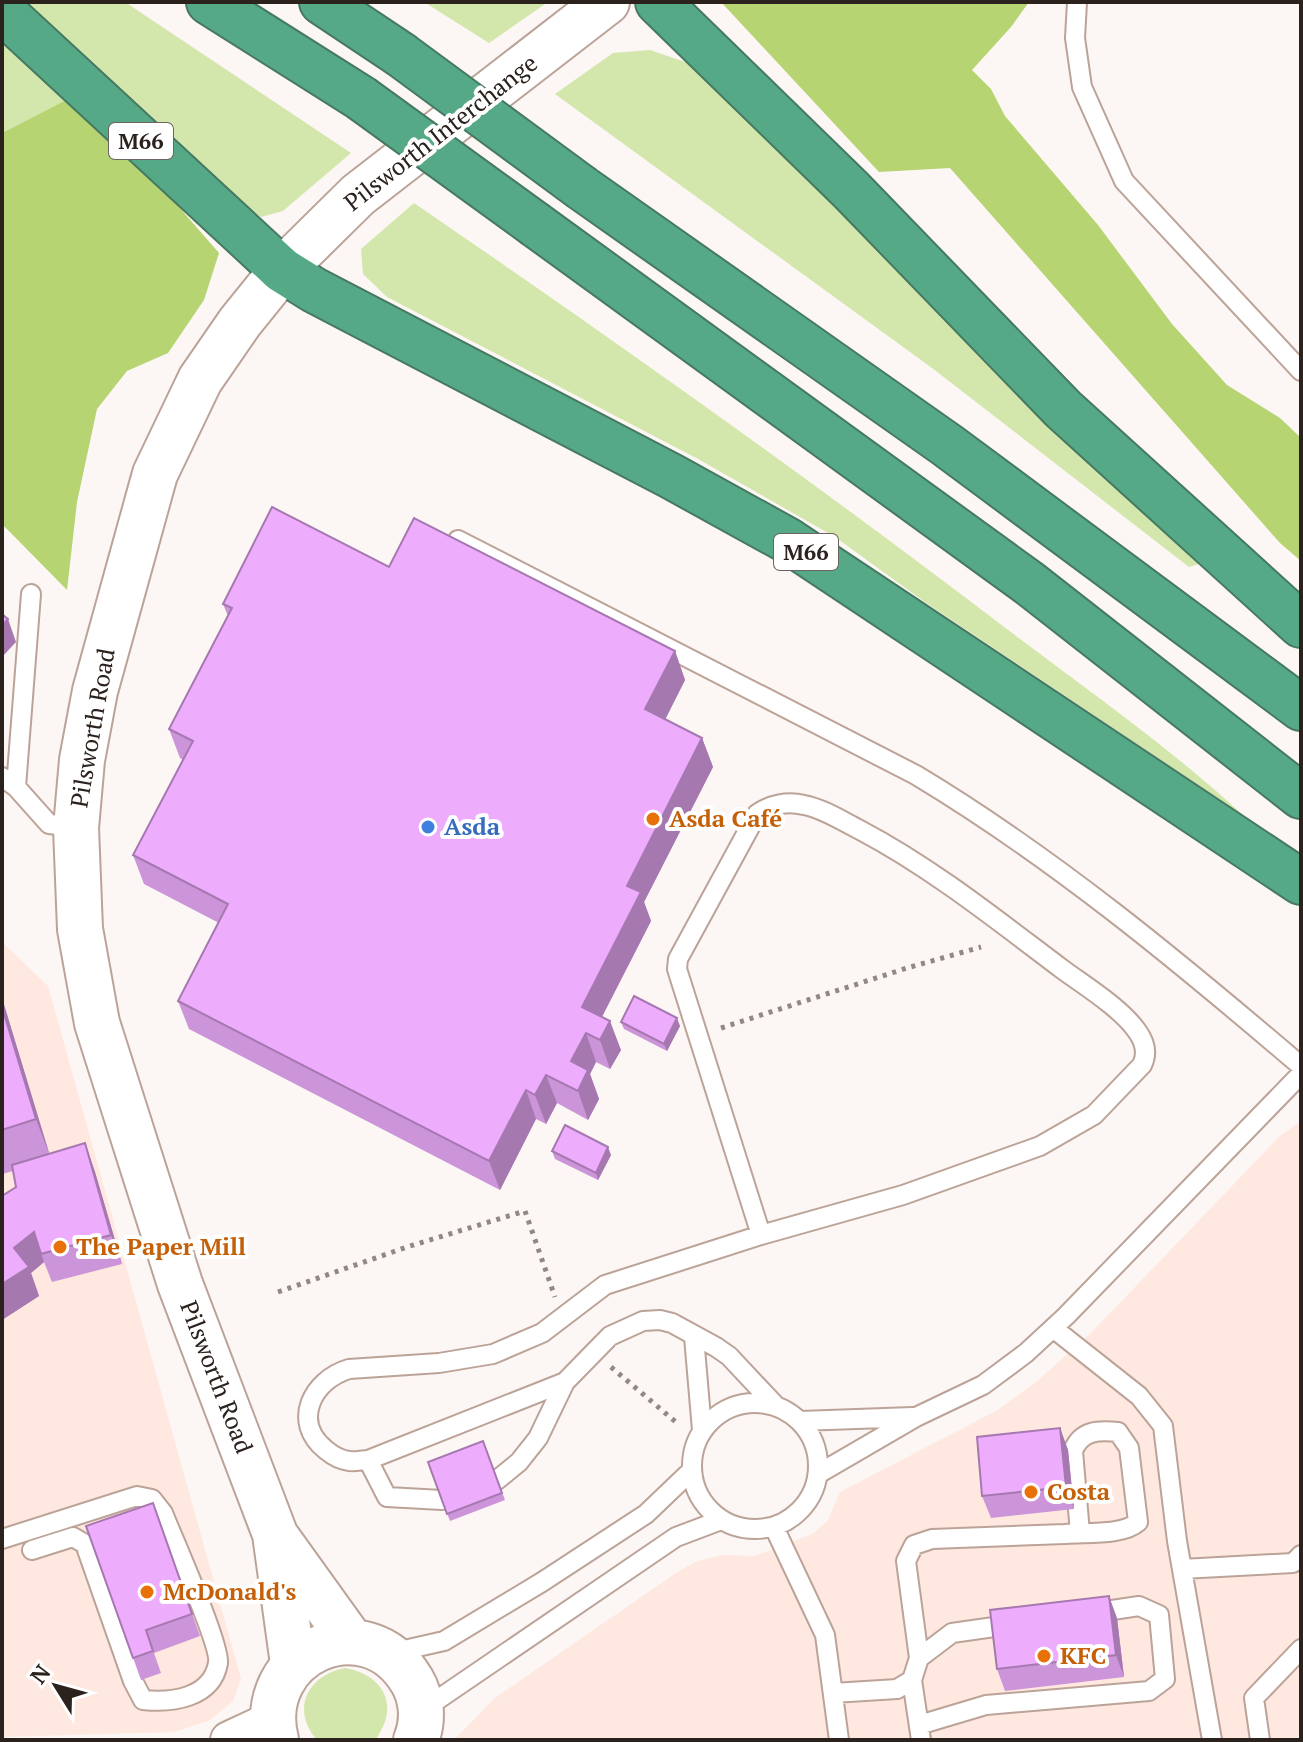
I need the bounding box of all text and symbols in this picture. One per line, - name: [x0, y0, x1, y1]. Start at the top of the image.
- street label: Pilsworth Interchange: [337, 47, 544, 218]
- road number: M66: [109, 123, 173, 159]
- road number: M66: [774, 534, 838, 570]
- street label: Pilsworth Road: [62, 646, 122, 810]
- place label: Asda Café: [669, 802, 782, 834]
- place label: Asda: [444, 810, 501, 842]
- marker: Asda Café: [644, 810, 662, 828]
- marker: Asda: [419, 818, 437, 836]
- place label: The Paper Mill: [76, 1230, 246, 1262]
- marker: The Paper Mill: [51, 1238, 69, 1256]
- street label: Pilsworth Road: [173, 1296, 261, 1458]
- place label: Costa: [1047, 1475, 1111, 1507]
- marker: Costa: [1022, 1483, 1040, 1501]
- place label: McDonald's: [163, 1575, 296, 1607]
- marker: McDonald's: [138, 1583, 156, 1601]
- place label: KFC: [1060, 1639, 1107, 1671]
- north arrow: [16, 1646, 96, 1726]
- marker: KFC: [1035, 1647, 1053, 1665]
- text: N: [23, 1658, 56, 1689]

